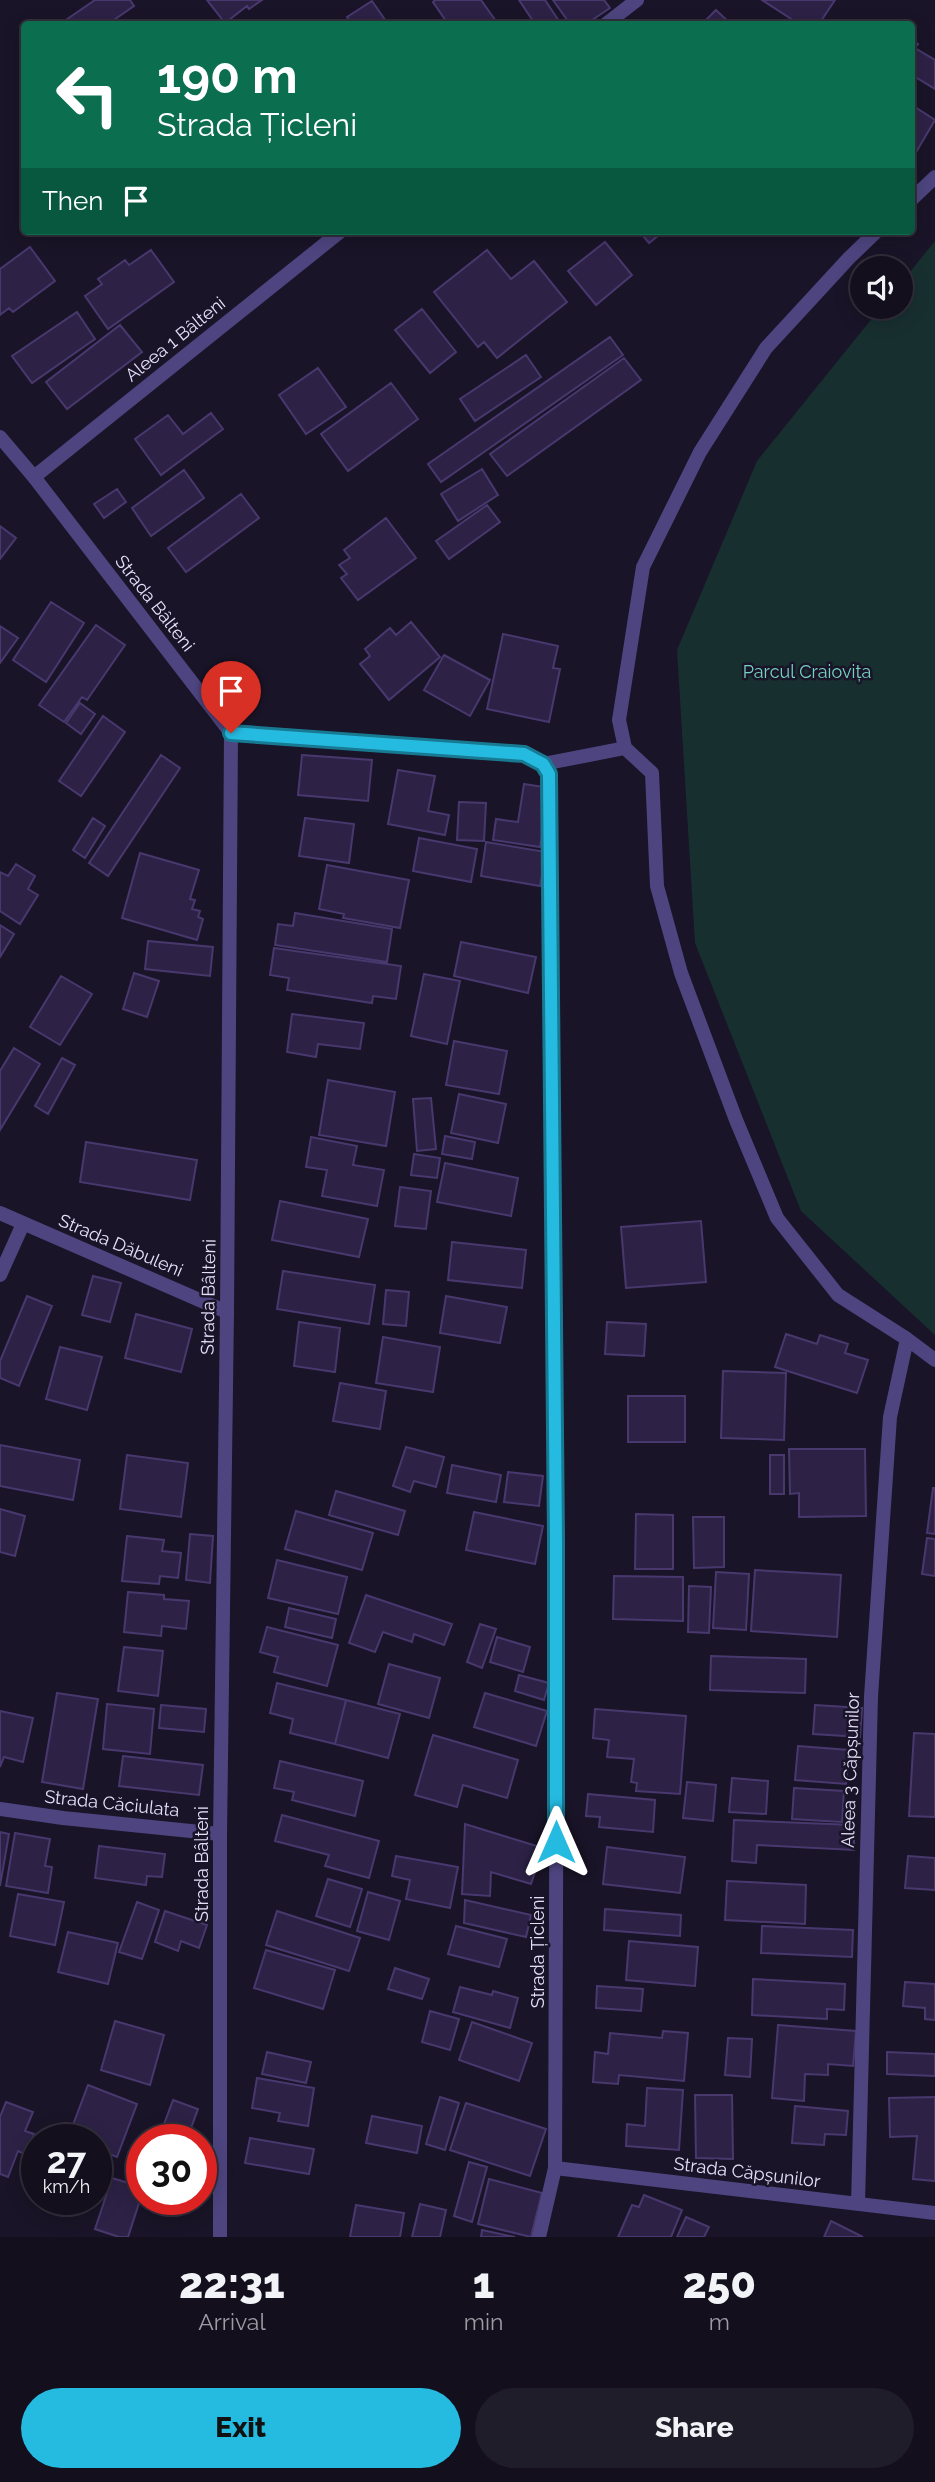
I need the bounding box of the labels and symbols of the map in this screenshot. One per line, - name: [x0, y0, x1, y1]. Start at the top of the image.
- street label: Aleea 1 Bâlteni: [121, 292, 229, 386]
- street label: Strada Bâlteni: [111, 551, 199, 655]
- pin: [201, 661, 261, 733]
- park label: Parcul Craiovița: [743, 661, 871, 682]
- street label: Strada Dăbuleni: [56, 1209, 186, 1281]
- street label: Strada Bâlteni: [196, 1239, 220, 1355]
- street label: Aleea 3 Căpșunilor: [837, 1691, 863, 1848]
- street label: Strada Căciulata: [43, 1785, 181, 1821]
- position arrow: [519, 1805, 593, 1879]
- street label: Strada Bâlteni: [191, 1806, 212, 1922]
- street label: Strada Țicleni: [527, 1896, 548, 2008]
- speed limit sign: 30: [126, 2124, 217, 2215]
- street label: Strada Căpșunilor: [673, 2153, 822, 2191]

